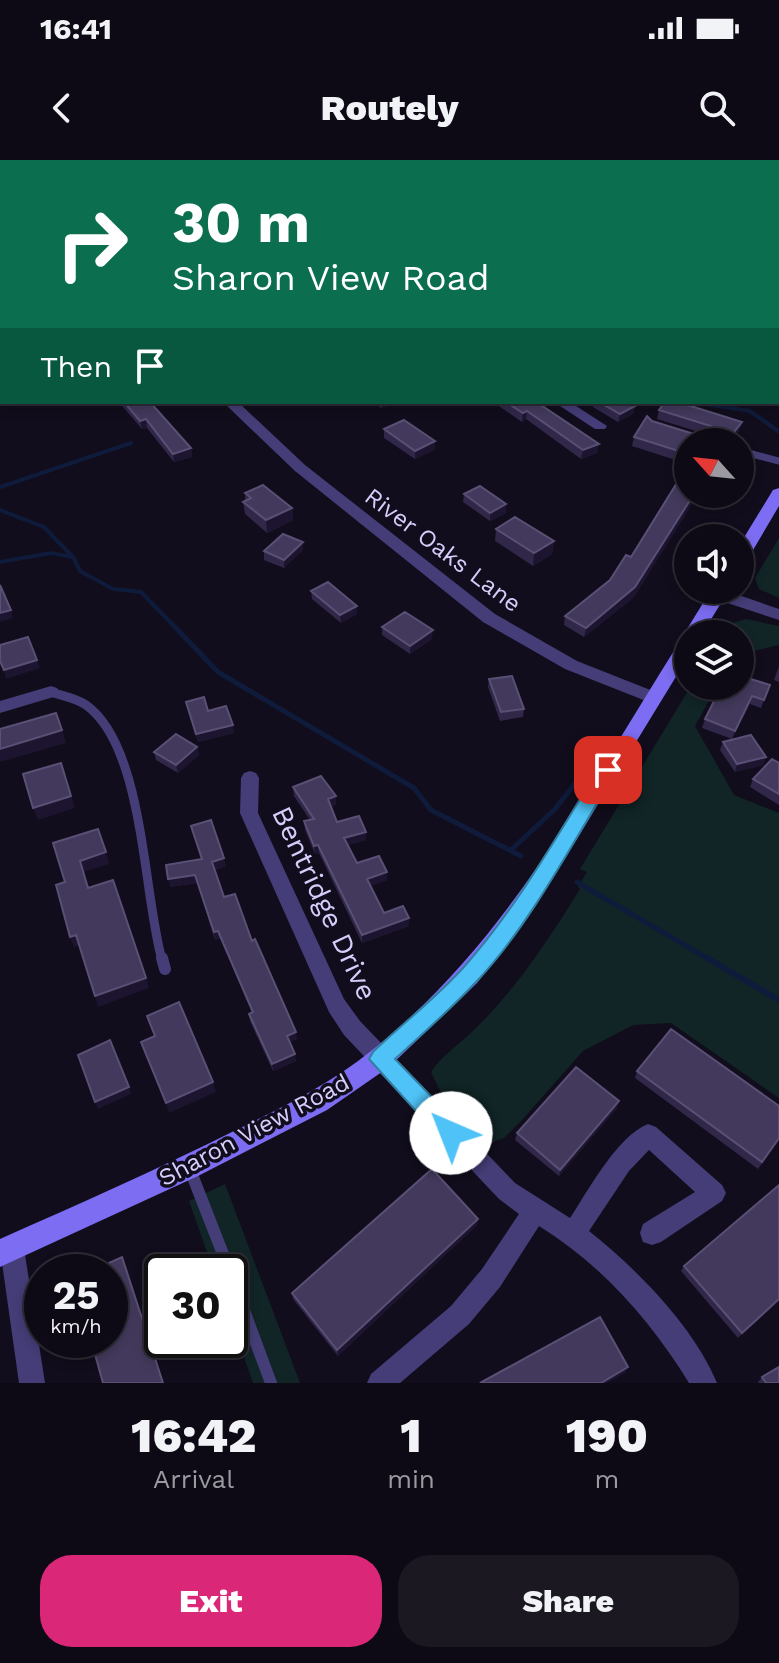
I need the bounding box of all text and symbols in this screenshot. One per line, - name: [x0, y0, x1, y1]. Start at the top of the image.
- text: 16:41: [40, 11, 112, 46]
- icon: back: [40, 86, 84, 130]
- icon: search: [695, 86, 739, 130]
- text: Routely: [320, 87, 459, 129]
- text: 30 m: [172, 190, 310, 256]
- icon: right: [40, 192, 144, 296]
- text: Sharon View Road: [172, 257, 489, 299]
- icon: arrive: [128, 344, 172, 388]
- text: Then: [40, 349, 112, 384]
- north arrow: [674, 428, 754, 508]
- map controls: [674, 428, 754, 700]
- street label: River Oaks Lane: [359, 482, 527, 618]
- button: sound: [674, 524, 754, 604]
- button: layers: [674, 620, 754, 700]
- pin: [574, 736, 642, 804]
- icon: arrive: [586, 748, 630, 792]
- street label: Bentridge Drive: [265, 801, 384, 1005]
- street label: Sharon View Road: [154, 1068, 354, 1192]
- position arrow: [409, 1091, 493, 1175]
- speed limit sign: 30: [144, 1254, 248, 1358]
- text: 25: [52, 1272, 100, 1319]
- text: km/h: [50, 1314, 102, 1338]
- text: 16:42: [131, 1407, 256, 1464]
- text: 1: [400, 1407, 422, 1464]
- text: 190: [566, 1407, 648, 1464]
- text: Arrival: [153, 1464, 234, 1494]
- text: min: [387, 1464, 435, 1494]
- text: m: [595, 1464, 619, 1494]
- button: Exit: [40, 1555, 382, 1647]
- button: Share: [398, 1555, 739, 1647]

